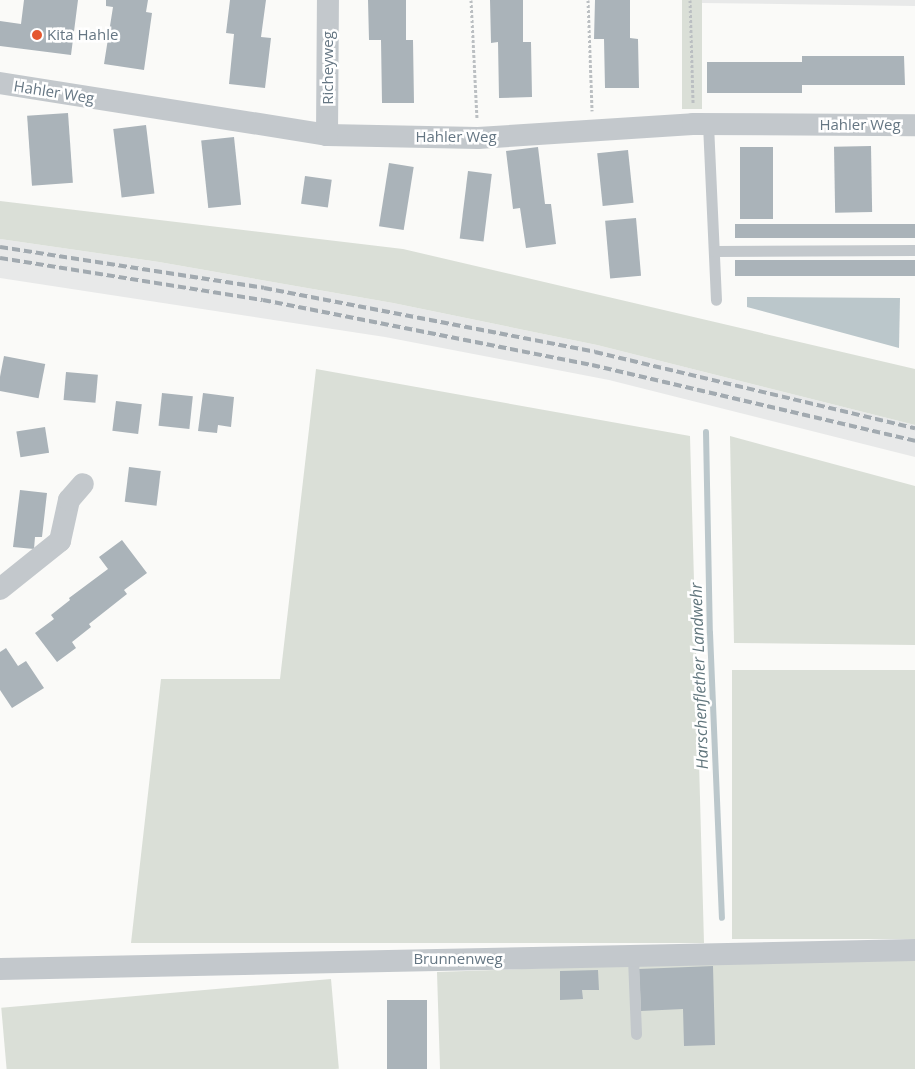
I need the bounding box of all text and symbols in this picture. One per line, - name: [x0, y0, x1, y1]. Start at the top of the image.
- place label: Kita Hahle: [47, 26, 118, 44]
- marker: Kita Hahle: [31, 29, 43, 41]
- street label: Richeyweg: [319, 31, 337, 105]
- street label: Hahler Weg: [12, 77, 96, 107]
- street label: Hahler Weg: [819, 116, 901, 134]
- street label: Hahler Weg: [415, 128, 497, 146]
- water label: Harschenflether Landwehr: [686, 582, 712, 770]
- street label: Brunnenweg: [413, 950, 503, 968]

